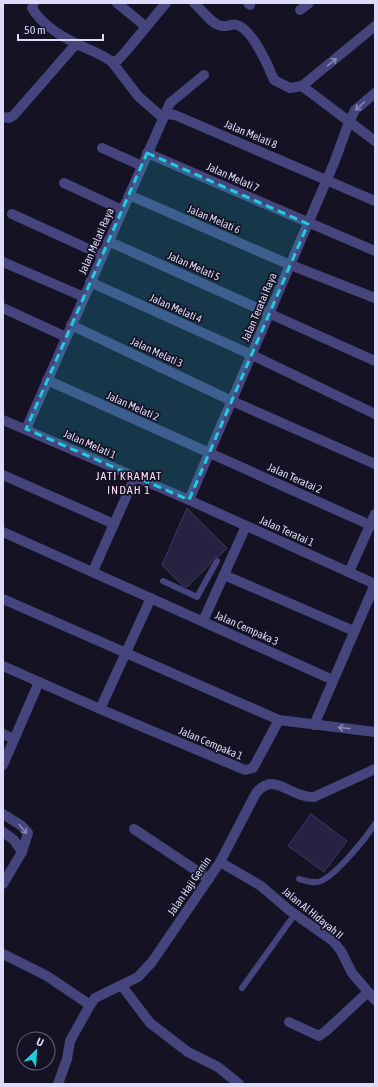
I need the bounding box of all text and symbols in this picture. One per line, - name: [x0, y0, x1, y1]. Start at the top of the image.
- scale bar: [18, 16, 103, 42]
- text: 50 m: [24, 23, 46, 37]
- one-way arrow: [326, 57, 337, 66]
- one-way arrow: [355, 101, 365, 111]
- street label: Jalan Melati 8: [223, 117, 279, 151]
- street label: Jalan Melati 7: [205, 160, 261, 194]
- street label: Jalan Melati 6: [186, 202, 242, 236]
- street label: Jalan Melati Raya: [76, 206, 116, 276]
- street label: Jalan Melati 5: [166, 249, 222, 283]
- street label: Jalan Teratai Raya: [239, 271, 279, 343]
- street label: Jalan Melati 4: [148, 291, 204, 325]
- street label: Jalan Melati 3: [129, 335, 185, 369]
- street label: Jalan Melati 2: [105, 389, 161, 423]
- street label: Jalan Melati 1: [62, 427, 118, 461]
- street label: Jalan Teratai 2: [266, 461, 324, 495]
- district label: JATI KRAMAT INDAH 1: [96, 469, 162, 497]
- street label: Jalan Teratai 1: [258, 514, 316, 548]
- street label: Jalan Cempaka 3: [213, 609, 281, 647]
- street label: Jalan Cempaka 1: [177, 724, 245, 762]
- one-way arrow: [338, 724, 351, 732]
- one-way arrow: [19, 824, 28, 834]
- street label: Jalan Haji Gemin: [165, 854, 213, 918]
- street label: Jalan Al Hidayah II: [280, 885, 346, 941]
- north arrow: [16, 1031, 56, 1071]
- text: U: [35, 1035, 46, 1049]

